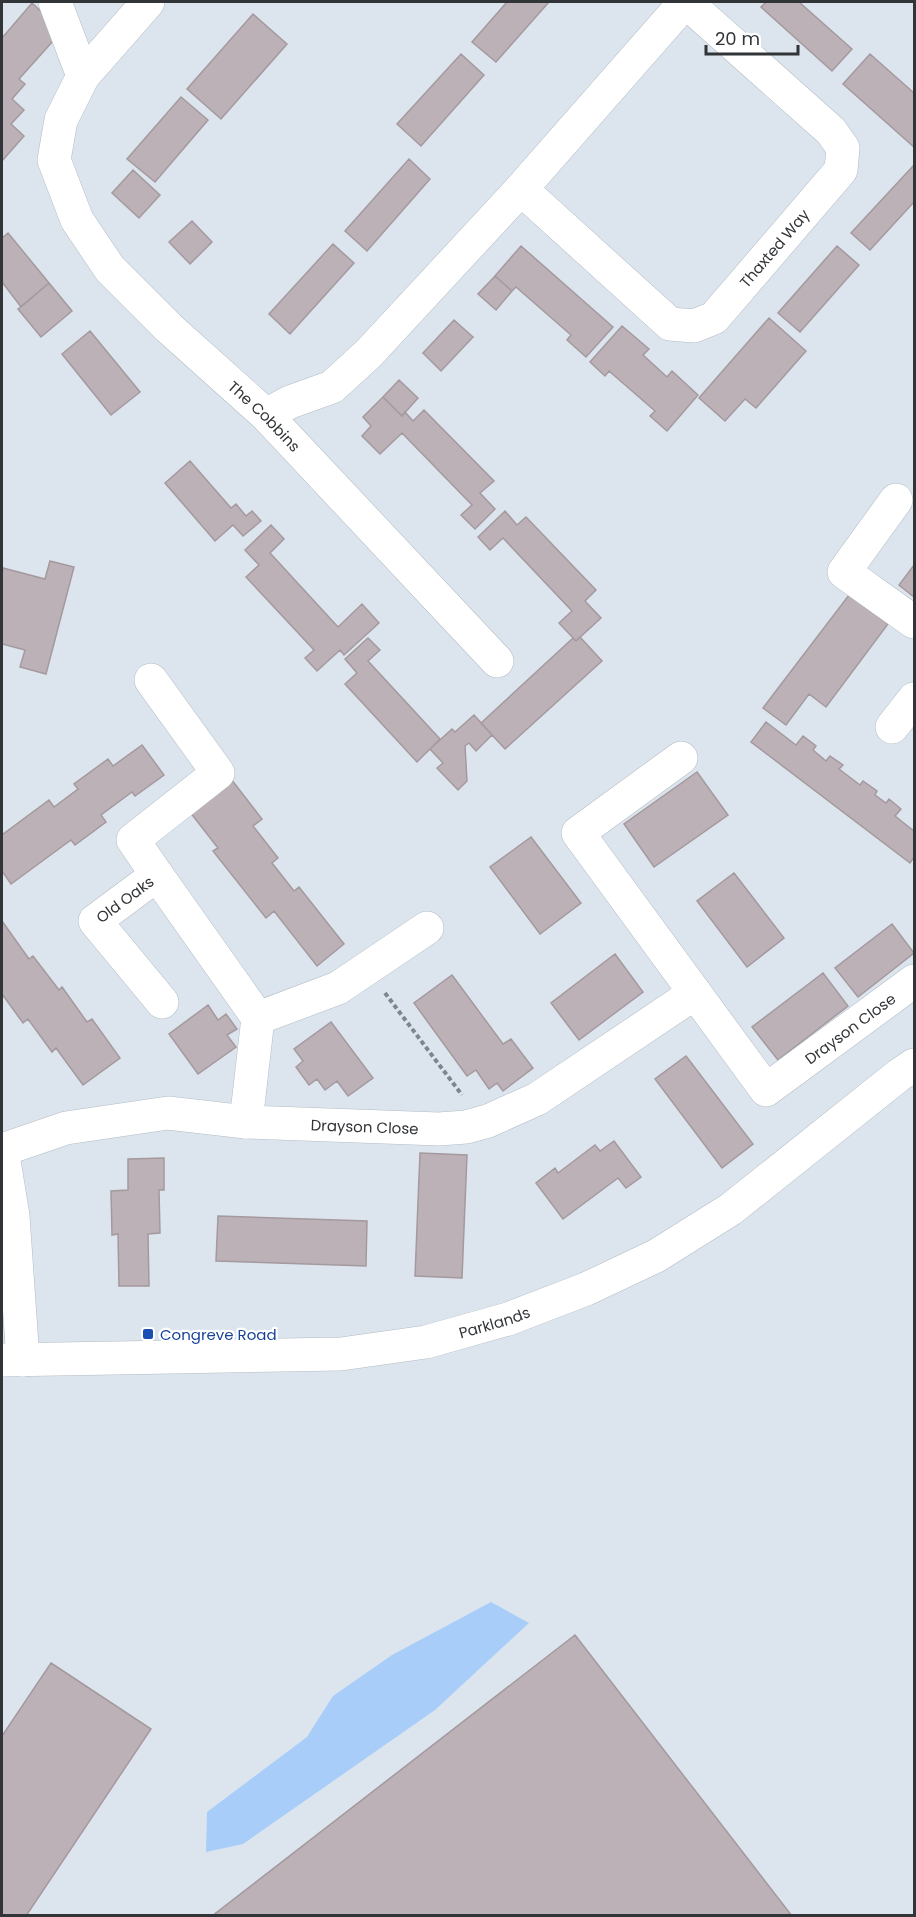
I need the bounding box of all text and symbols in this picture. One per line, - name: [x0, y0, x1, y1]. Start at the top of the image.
- scale bar: [706, 18, 798, 56]
- text: 20 m: [715, 26, 760, 51]
- street label: Thaxted Way: [734, 204, 814, 292]
- street label: The Cobbins: [224, 376, 306, 456]
- street label: Old Oaks: [91, 870, 158, 927]
- street label: Drayson Close: [800, 988, 900, 1069]
- street label: Drayson Close: [310, 1114, 419, 1139]
- street label: Parklands: [456, 1301, 533, 1343]
- place label: Congreve Road: [160, 1324, 277, 1345]
- marker: Congreve Road: [141, 1327, 155, 1341]

